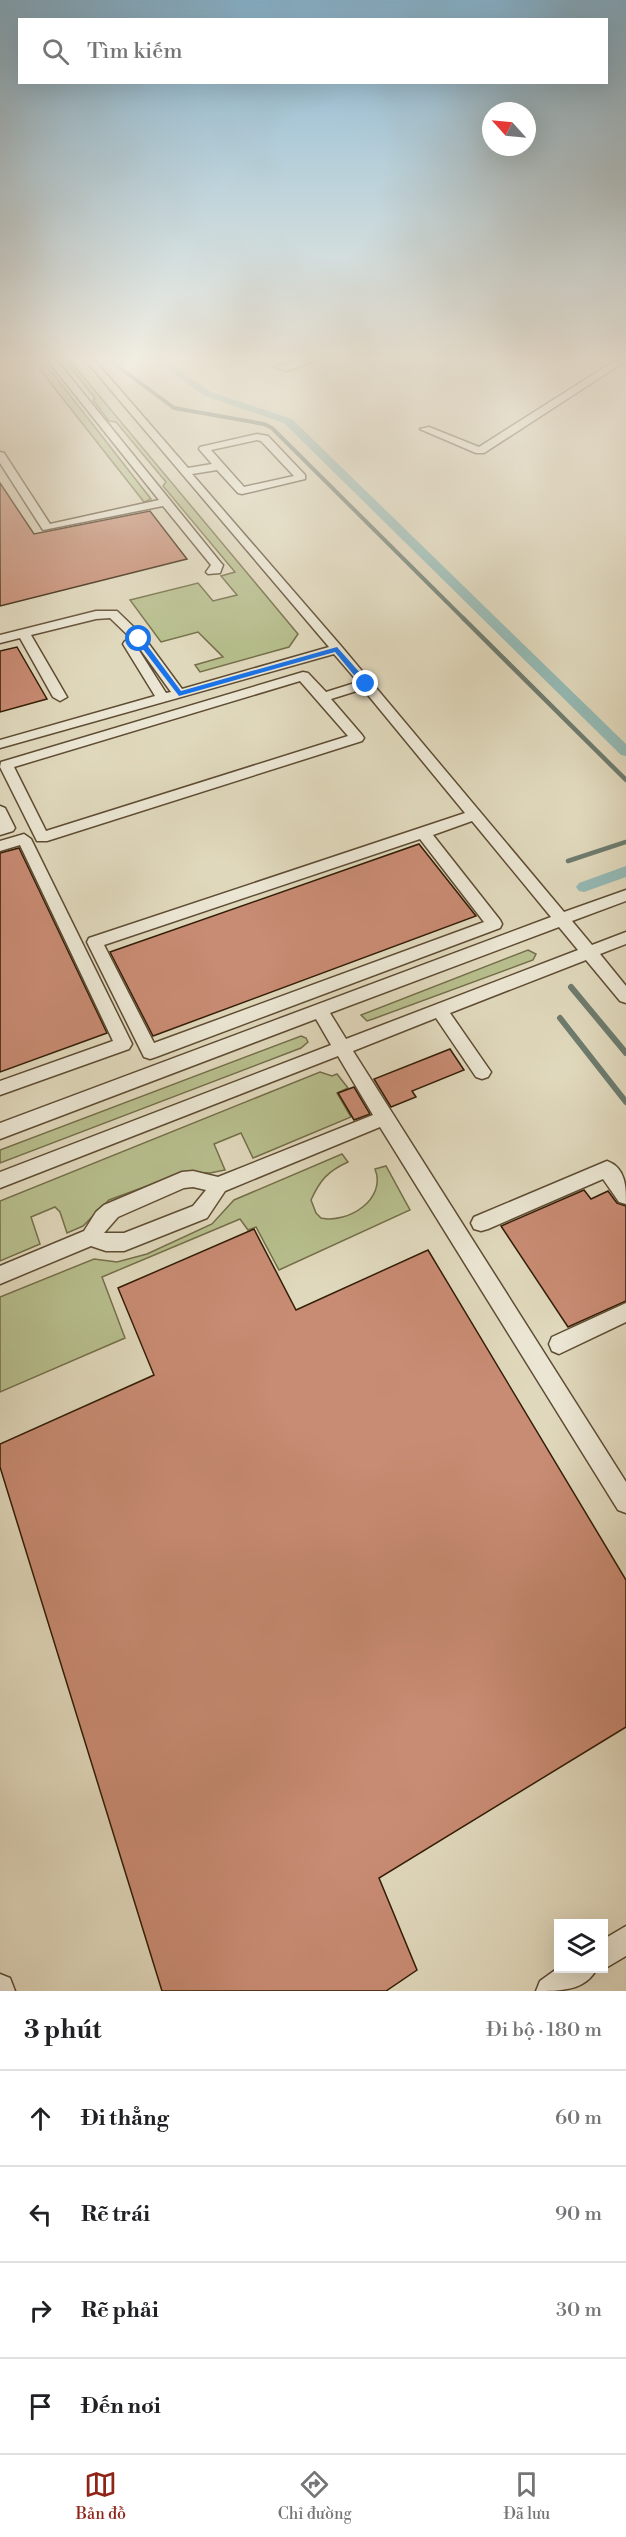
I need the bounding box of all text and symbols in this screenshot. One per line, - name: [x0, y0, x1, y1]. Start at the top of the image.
- search box: [18, 18, 608, 84]
- icon: search: [39, 35, 72, 68]
- text: Tìm kiếm: [87, 38, 183, 65]
- north arrow: [482, 102, 536, 156]
- route start: [125, 625, 151, 651]
- route end: [352, 670, 378, 696]
- map controls: [554, 1919, 608, 1973]
- button: layers: [554, 1919, 608, 1973]
- text: 3 phút: [24, 2014, 102, 2046]
- text: Đi bộ · 180 m: [486, 2018, 602, 2043]
- icon: ahead: [24, 2102, 57, 2135]
- text: Đi thẳng: [81, 2105, 169, 2132]
- text: 60 m: [555, 2106, 602, 2131]
- icon: left: [24, 2198, 57, 2231]
- text: Rẽ trái: [81, 2201, 150, 2228]
- text: 90 m: [555, 2202, 602, 2227]
- icon: right: [24, 2294, 57, 2327]
- text: Rẽ phải: [81, 2297, 159, 2324]
- text: 30 m: [556, 2298, 602, 2323]
- icon: arrive: [24, 2390, 57, 2423]
- text: Đến nơi: [81, 2393, 161, 2420]
- tab: Bản đồ: [76, 2468, 126, 2524]
- tab: Chỉ đường: [278, 2468, 352, 2524]
- tab: Đã lưu: [503, 2468, 550, 2524]

